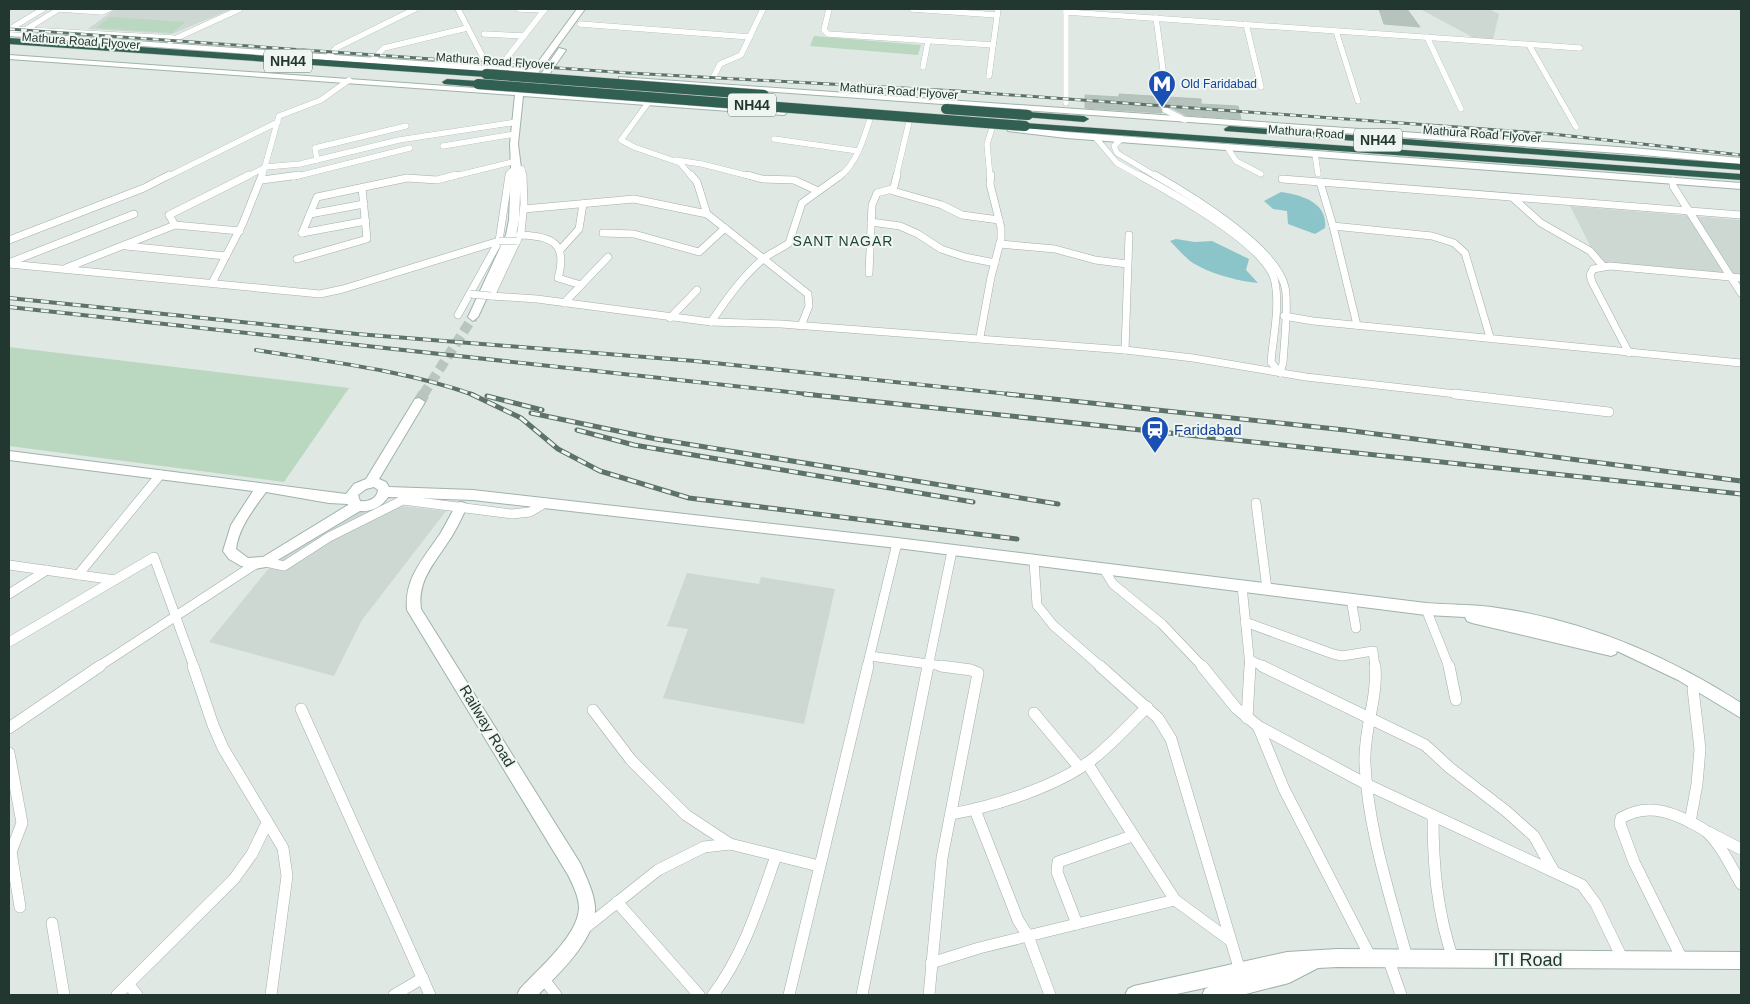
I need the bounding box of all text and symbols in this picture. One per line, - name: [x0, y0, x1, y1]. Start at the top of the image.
- street label: Mathura Road Flyover: [21, 30, 141, 52]
- road number: NH44: [264, 49, 312, 72]
- street label: Mathura Road Flyover: [435, 50, 555, 72]
- metro station icon: Old Faridabad: [1147, 69, 1177, 108]
- place label: Old Faridabad: [1181, 77, 1257, 91]
- street label: Mathura Road Flyover: [839, 80, 959, 102]
- road number: NH44: [728, 94, 776, 116]
- street label: Mathura Road: [1268, 122, 1344, 142]
- street label: Mathura Road Flyover: [1422, 123, 1542, 145]
- road number: NH44: [1354, 128, 1402, 152]
- district label: SANT NAGAR: [793, 233, 893, 249]
- station icon: Faridabad: [1140, 415, 1170, 454]
- place label: Faridabad: [1174, 421, 1242, 438]
- street label: Railway Road: [456, 682, 519, 770]
- street label: ITI Road: [1493, 950, 1563, 970]

